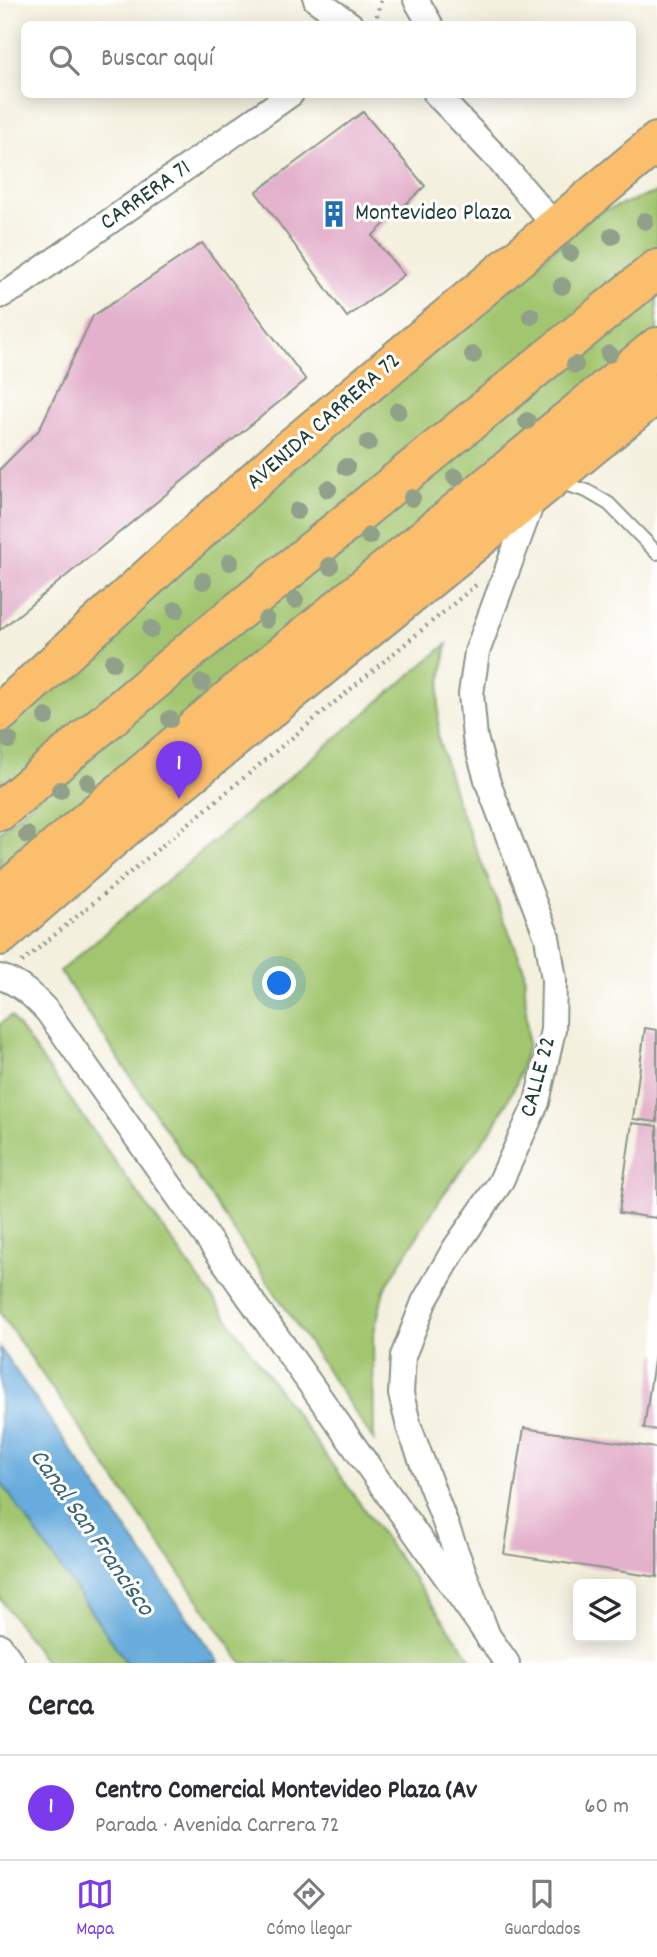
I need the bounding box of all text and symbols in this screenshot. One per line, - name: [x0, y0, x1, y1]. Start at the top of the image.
- search box: [21, 21, 636, 98]
- icon: search: [45, 41, 83, 79]
- text: Buscar aquí: [101, 41, 213, 78]
- street label: CARRERA 71: [94, 152, 198, 240]
- place label: Montevideo Plaza: [355, 197, 512, 231]
- building icon: Montevideo Plaza: [319, 199, 349, 229]
- street label: AVENIDA CARRERA 72: [239, 345, 409, 499]
- pin: 1: [156, 741, 202, 799]
- your location: [262, 966, 296, 1000]
- street label: CALLE 22: [512, 1033, 566, 1121]
- water label: Canal San Francisco: [19, 1442, 163, 1625]
- map controls: [573, 1579, 636, 1642]
- button: layers: [573, 1579, 636, 1642]
- text: Cerca: [28, 1687, 93, 1730]
- text: Centro Comercial Montevideo Plaza (Av: [95, 1773, 477, 1810]
- text: 1: [48, 1791, 54, 1824]
- text: 60 m: [584, 1791, 629, 1824]
- text: Parada · Avenida Carrera 72: [95, 1810, 340, 1843]
- tab: Mapa: [76, 1875, 114, 1944]
- tab: Cómo llegar: [266, 1875, 352, 1944]
- tab: Guardados: [504, 1875, 581, 1944]

